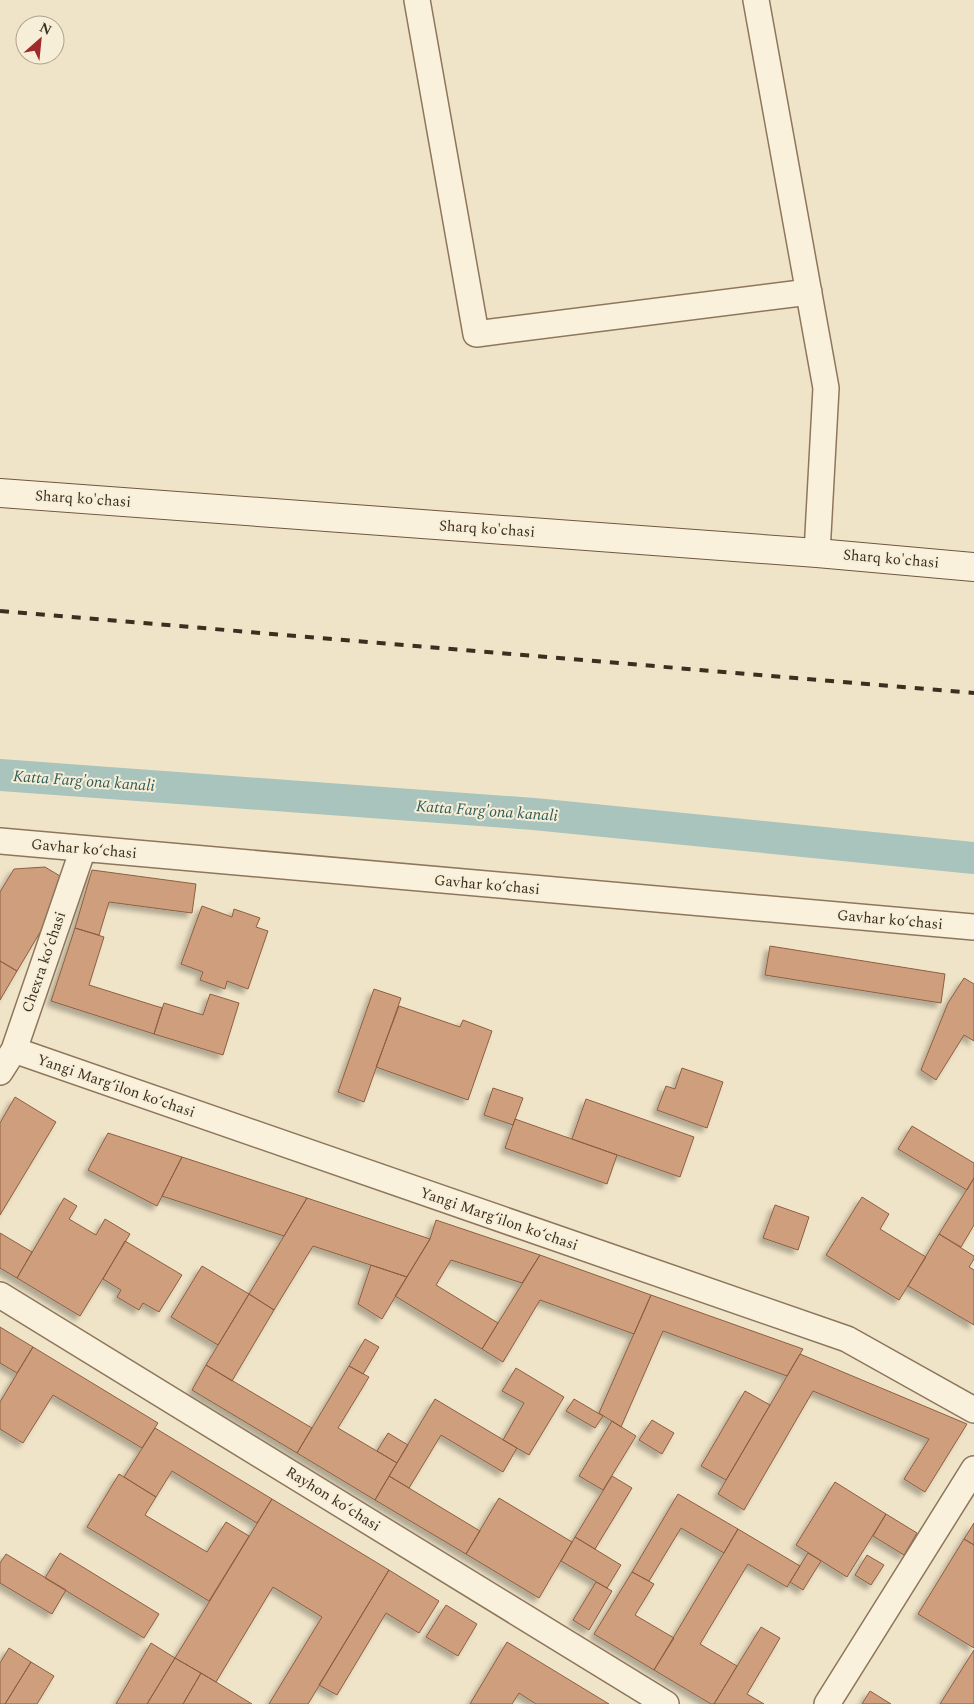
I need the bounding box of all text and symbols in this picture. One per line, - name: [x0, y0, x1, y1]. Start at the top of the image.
- north arrow: [15, 15, 65, 65]
- text: N: [36, 17, 56, 41]
- street label: Sharq ko'chasi: [34, 484, 132, 514]
- street label: Sharq ko'chasi: [438, 514, 536, 544]
- street label: Sharq ko'chasi: [842, 543, 940, 575]
- water label: Katta Farg'ona kanali: [12, 764, 156, 798]
- water label: Katta Farg'ona kanali: [415, 794, 559, 828]
- street label: Gavhar koʻchasi: [30, 833, 138, 865]
- street label: Gavhar koʻchasi: [433, 869, 541, 901]
- street label: Gavhar koʻchasi: [836, 904, 944, 936]
- street label: Chexra koʻchasi: [16, 908, 72, 1016]
- street label: Yangi Margʻilon koʻchasi: [34, 1048, 198, 1124]
- street label: Yangi Margʻilon koʻchasi: [417, 1181, 581, 1257]
- street label: Rayhon koʻchasi: [281, 1461, 385, 1537]

